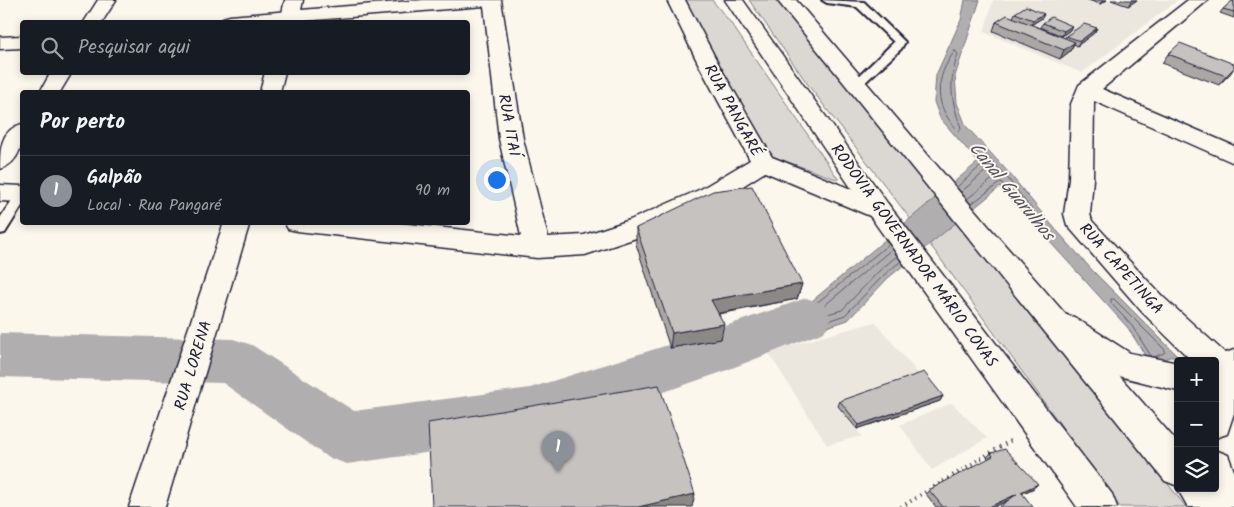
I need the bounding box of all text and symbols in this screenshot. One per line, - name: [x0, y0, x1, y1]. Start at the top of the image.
- search box: [20, 20, 470, 75]
- text: Pesquisar aqui: [78, 33, 190, 63]
- icon: search: [38, 34, 66, 62]
- street label: RUA PANGARÉ: [697, 60, 769, 162]
- street label: RUA ITAÍ: [491, 92, 527, 162]
- text: Por perto: [40, 106, 125, 139]
- water label: Canal Guarulhos: [961, 136, 1062, 250]
- street label: RODOVIA GOVERNADOR MÁRIO COVAS: [824, 139, 1004, 373]
- text: Galpão: [87, 163, 142, 193]
- your location: [484, 167, 510, 193]
- text: 1: [54, 178, 58, 203]
- text: 90 m: [415, 178, 450, 203]
- text: Local · Rua Pangaré: [87, 193, 221, 218]
- street label: RUA CAPETINGA: [1073, 217, 1169, 321]
- street label: RUA LORENA: [168, 317, 219, 414]
- map controls: [1174, 357, 1219, 492]
- button: +: [1174, 357, 1219, 402]
- button: −: [1174, 402, 1219, 447]
- pin: 1: [542, 431, 574, 472]
- button: layers: [1174, 447, 1219, 492]

